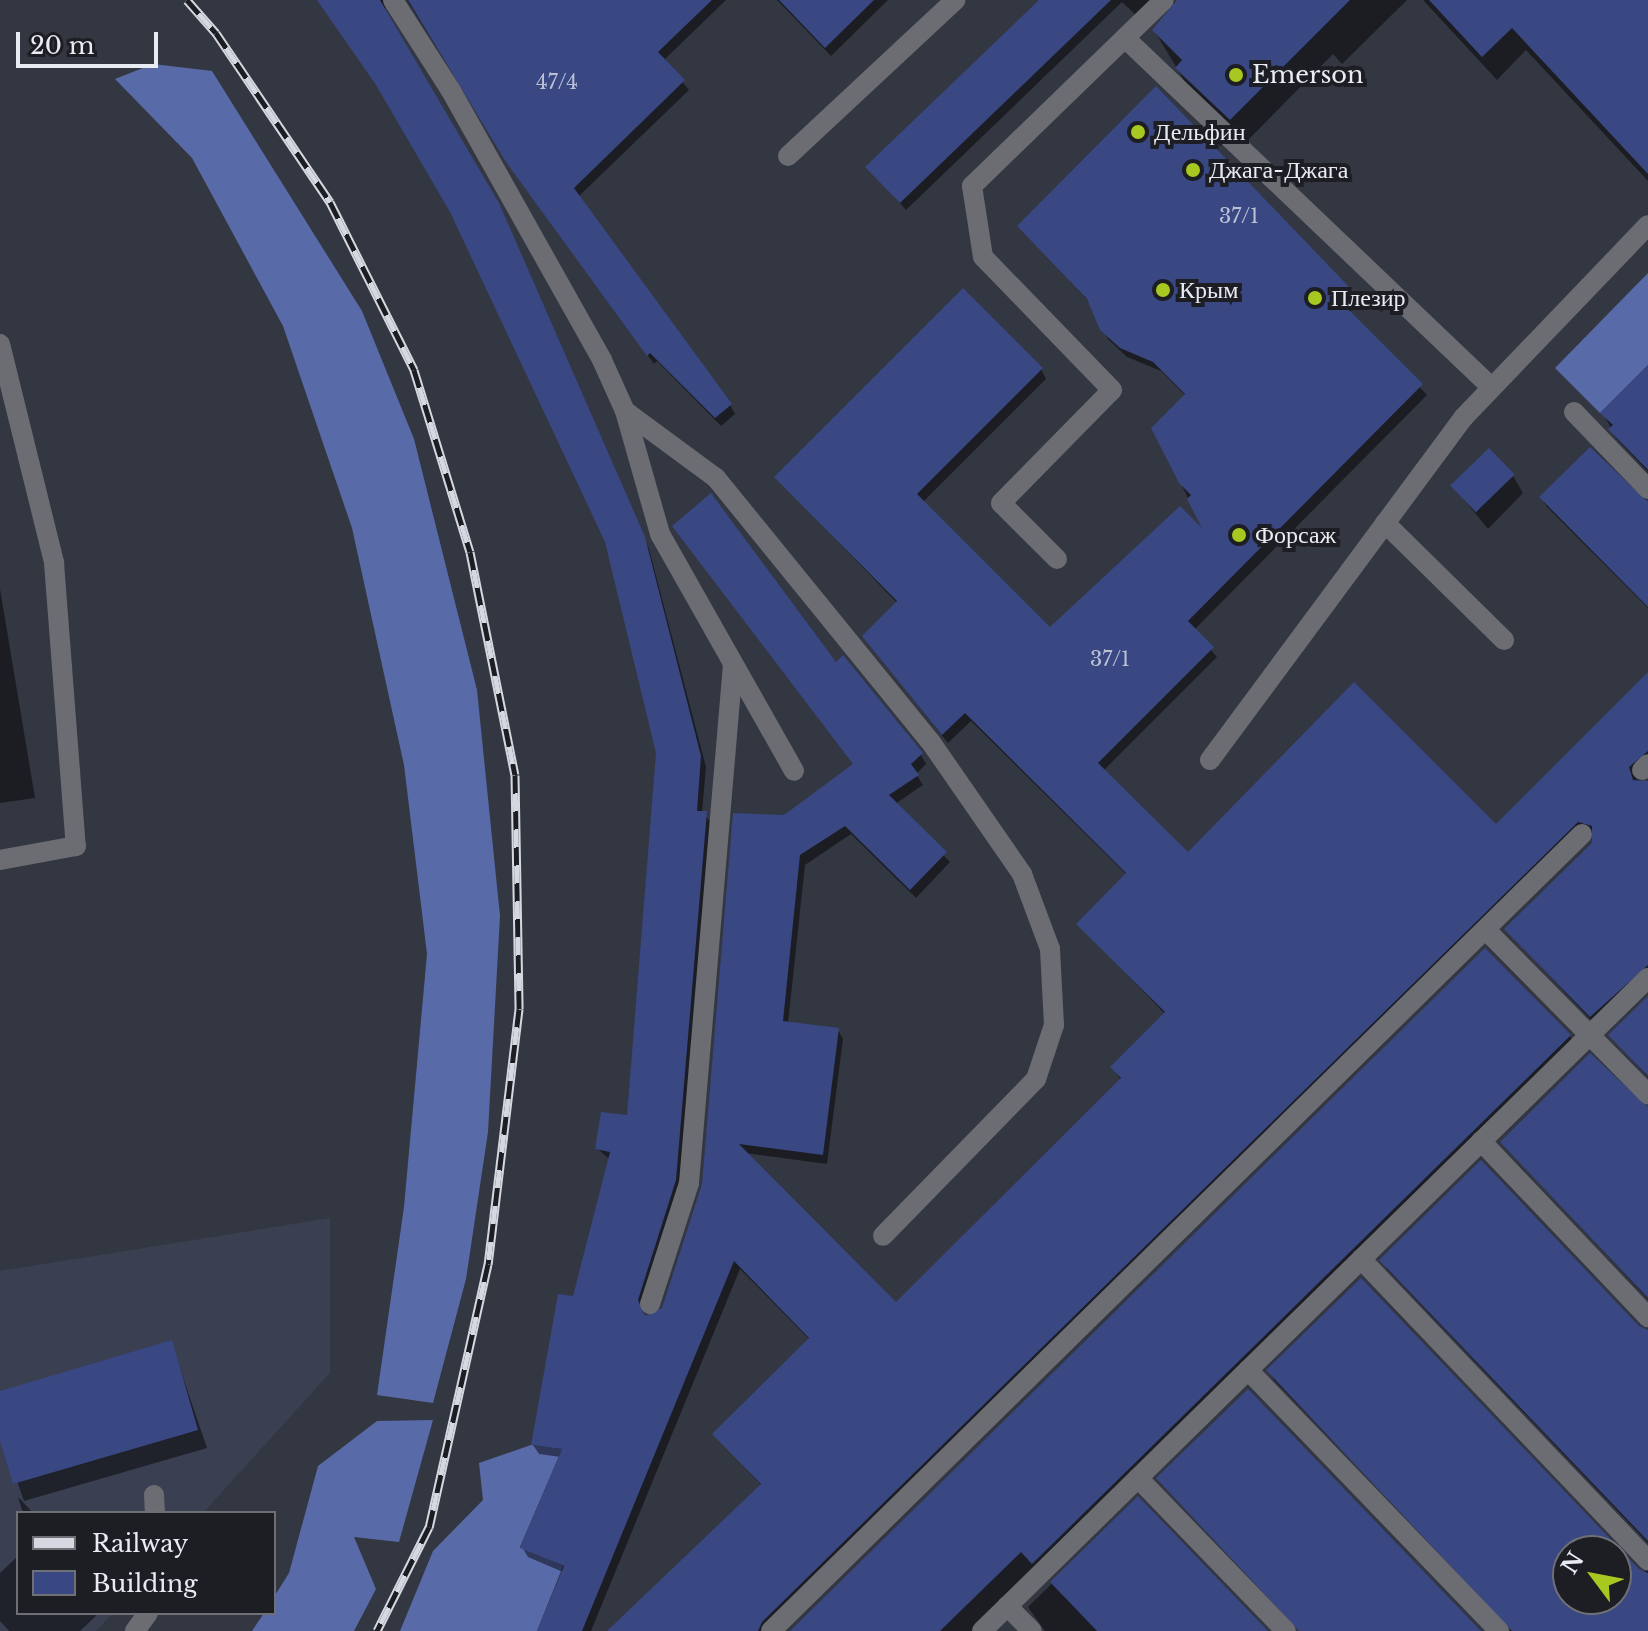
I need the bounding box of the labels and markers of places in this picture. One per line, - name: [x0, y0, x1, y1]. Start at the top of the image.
- place label: Emerson: [1252, 61, 1364, 89]
- marker: Emerson: [1227, 66, 1245, 84]
- place label: Дельфин: [1154, 118, 1245, 146]
- marker: Дельфин: [1129, 123, 1147, 141]
- place label: Джага-Джага: [1209, 156, 1348, 184]
- marker: Джага-Джага: [1184, 161, 1202, 179]
- place label: Крым: [1179, 276, 1238, 304]
- marker: Крым: [1154, 281, 1172, 299]
- place label: Плезир: [1331, 284, 1406, 312]
- marker: Плезир: [1306, 289, 1324, 307]
- place label: Форсаж: [1255, 521, 1336, 549]
- marker: Форсаж: [1230, 526, 1248, 544]

